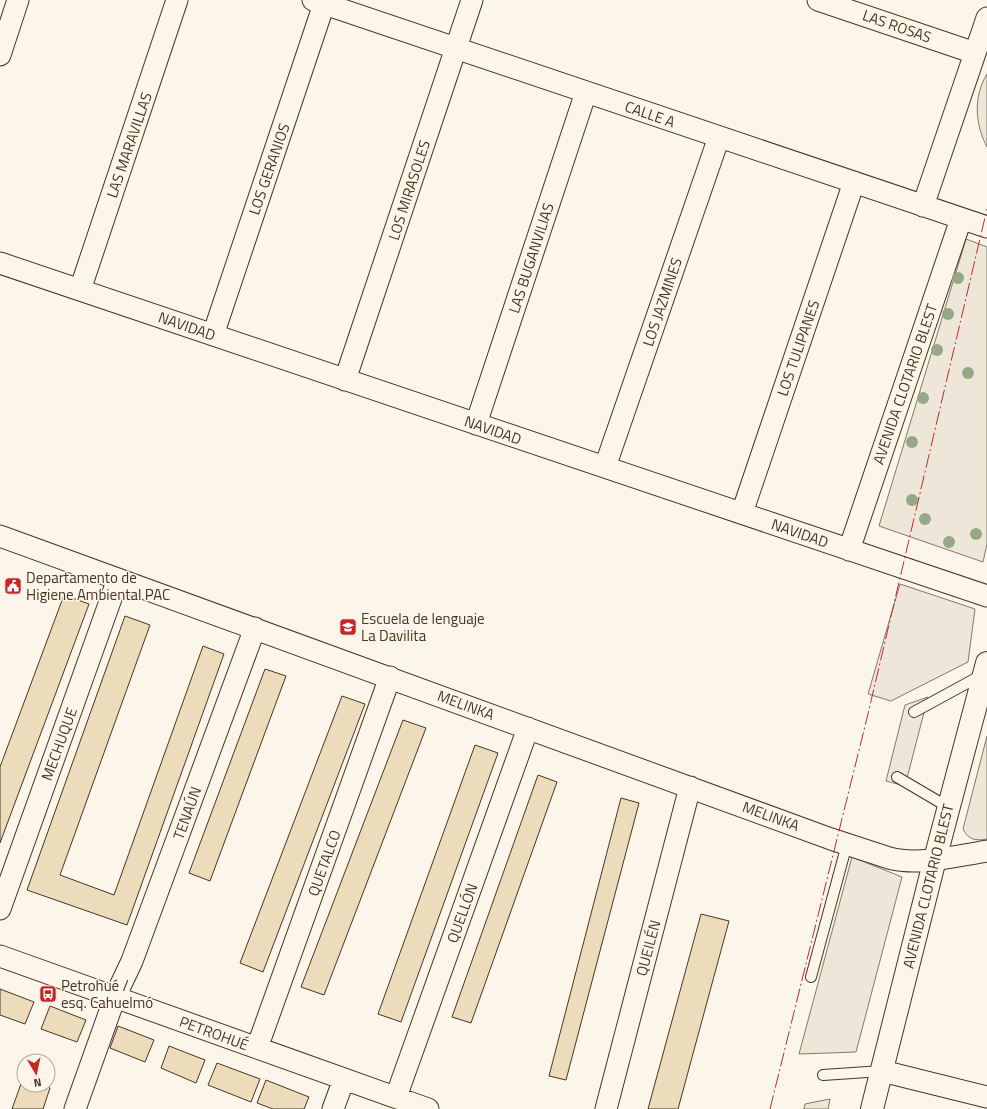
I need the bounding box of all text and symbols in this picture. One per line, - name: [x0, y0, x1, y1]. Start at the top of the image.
- street label: LAS ROSAS: [859, 3, 935, 49]
- street label: LAS MARAVILLAS: [100, 89, 158, 201]
- street label: CALLE A: [622, 95, 678, 133]
- street label: LOS GERANIOS: [243, 120, 295, 218]
- street label: LOS MIRASOLES: [382, 137, 436, 243]
- street label: LAS BUGANVILIAS: [502, 200, 560, 316]
- street label: LOS JAZMINES: [636, 255, 688, 349]
- street label: LOS TULIPANES: [771, 297, 825, 399]
- street label: AVENIDA CLOTARIO BLEST: [867, 300, 943, 467]
- street label: NAVIDAD: [155, 305, 219, 347]
- street label: NAVIDAD: [461, 409, 525, 451]
- street label: NAVIDAD: [768, 512, 832, 554]
- place label: Departamento de Higiene Ambiental PAC: [26, 566, 170, 606]
- public building icon: Departamento de Higiene Ambiental PAC: [3, 576, 23, 596]
- place label: Escuela de lenguaje La Davilita: [361, 607, 485, 647]
- school or university icon: Escuela de lenguaje La Davilita: [338, 617, 358, 637]
- street label: MELINKA: [434, 684, 498, 726]
- street label: MECHUQUE: [35, 704, 83, 784]
- street label: TENAÚN: [167, 783, 207, 843]
- street label: MELINKA: [739, 795, 803, 837]
- street label: AVENIDA CLOTARIO BLEST: [896, 801, 960, 971]
- street label: QUETALCO: [301, 827, 347, 899]
- street label: QUELLÓN: [441, 880, 483, 946]
- street label: QUEILÉN: [629, 917, 667, 979]
- place label: Petrohué / esq. Cahuelmó: [61, 974, 153, 1014]
- bus stop icon: Petrohué / esq. Cahuelmó: [38, 984, 58, 1004]
- street label: PETROHUÉ: [176, 1010, 252, 1056]
- north arrow: [16, 1053, 56, 1093]
- text: N: [33, 1074, 43, 1091]

